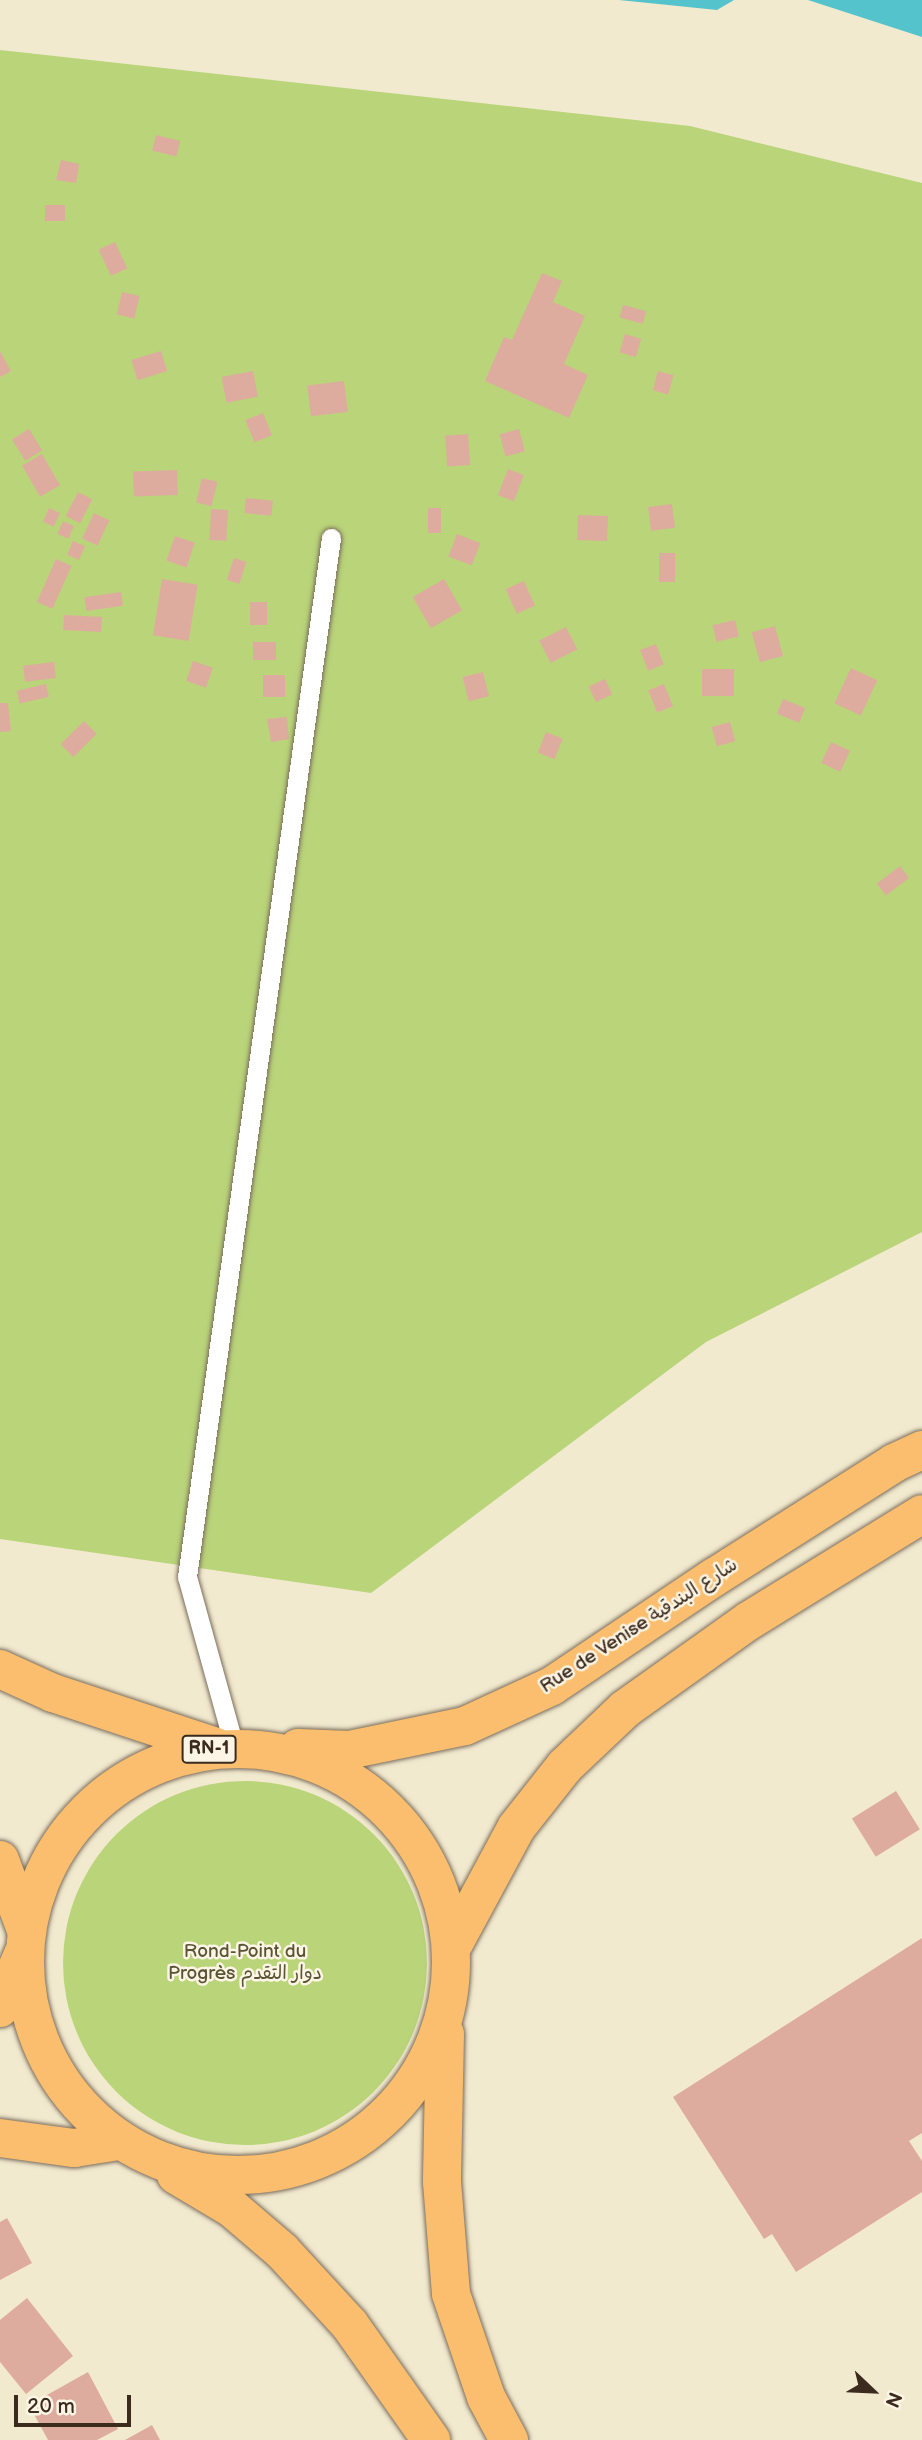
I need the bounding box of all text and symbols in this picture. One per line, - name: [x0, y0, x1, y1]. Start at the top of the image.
- street label: Rue de Venise شارع البندقية: [536, 1553, 742, 1699]
- road number: RN-1: [181, 1734, 237, 1764]
- park label: Rond-Point du Progrès دوار التقدم: [168, 1941, 322, 1985]
- north arrow: [838, 2356, 908, 2426]
- scale bar: [18, 2380, 135, 2424]
- text: N: [879, 2388, 906, 2410]
- text: 20 m: [27, 2394, 75, 2419]

